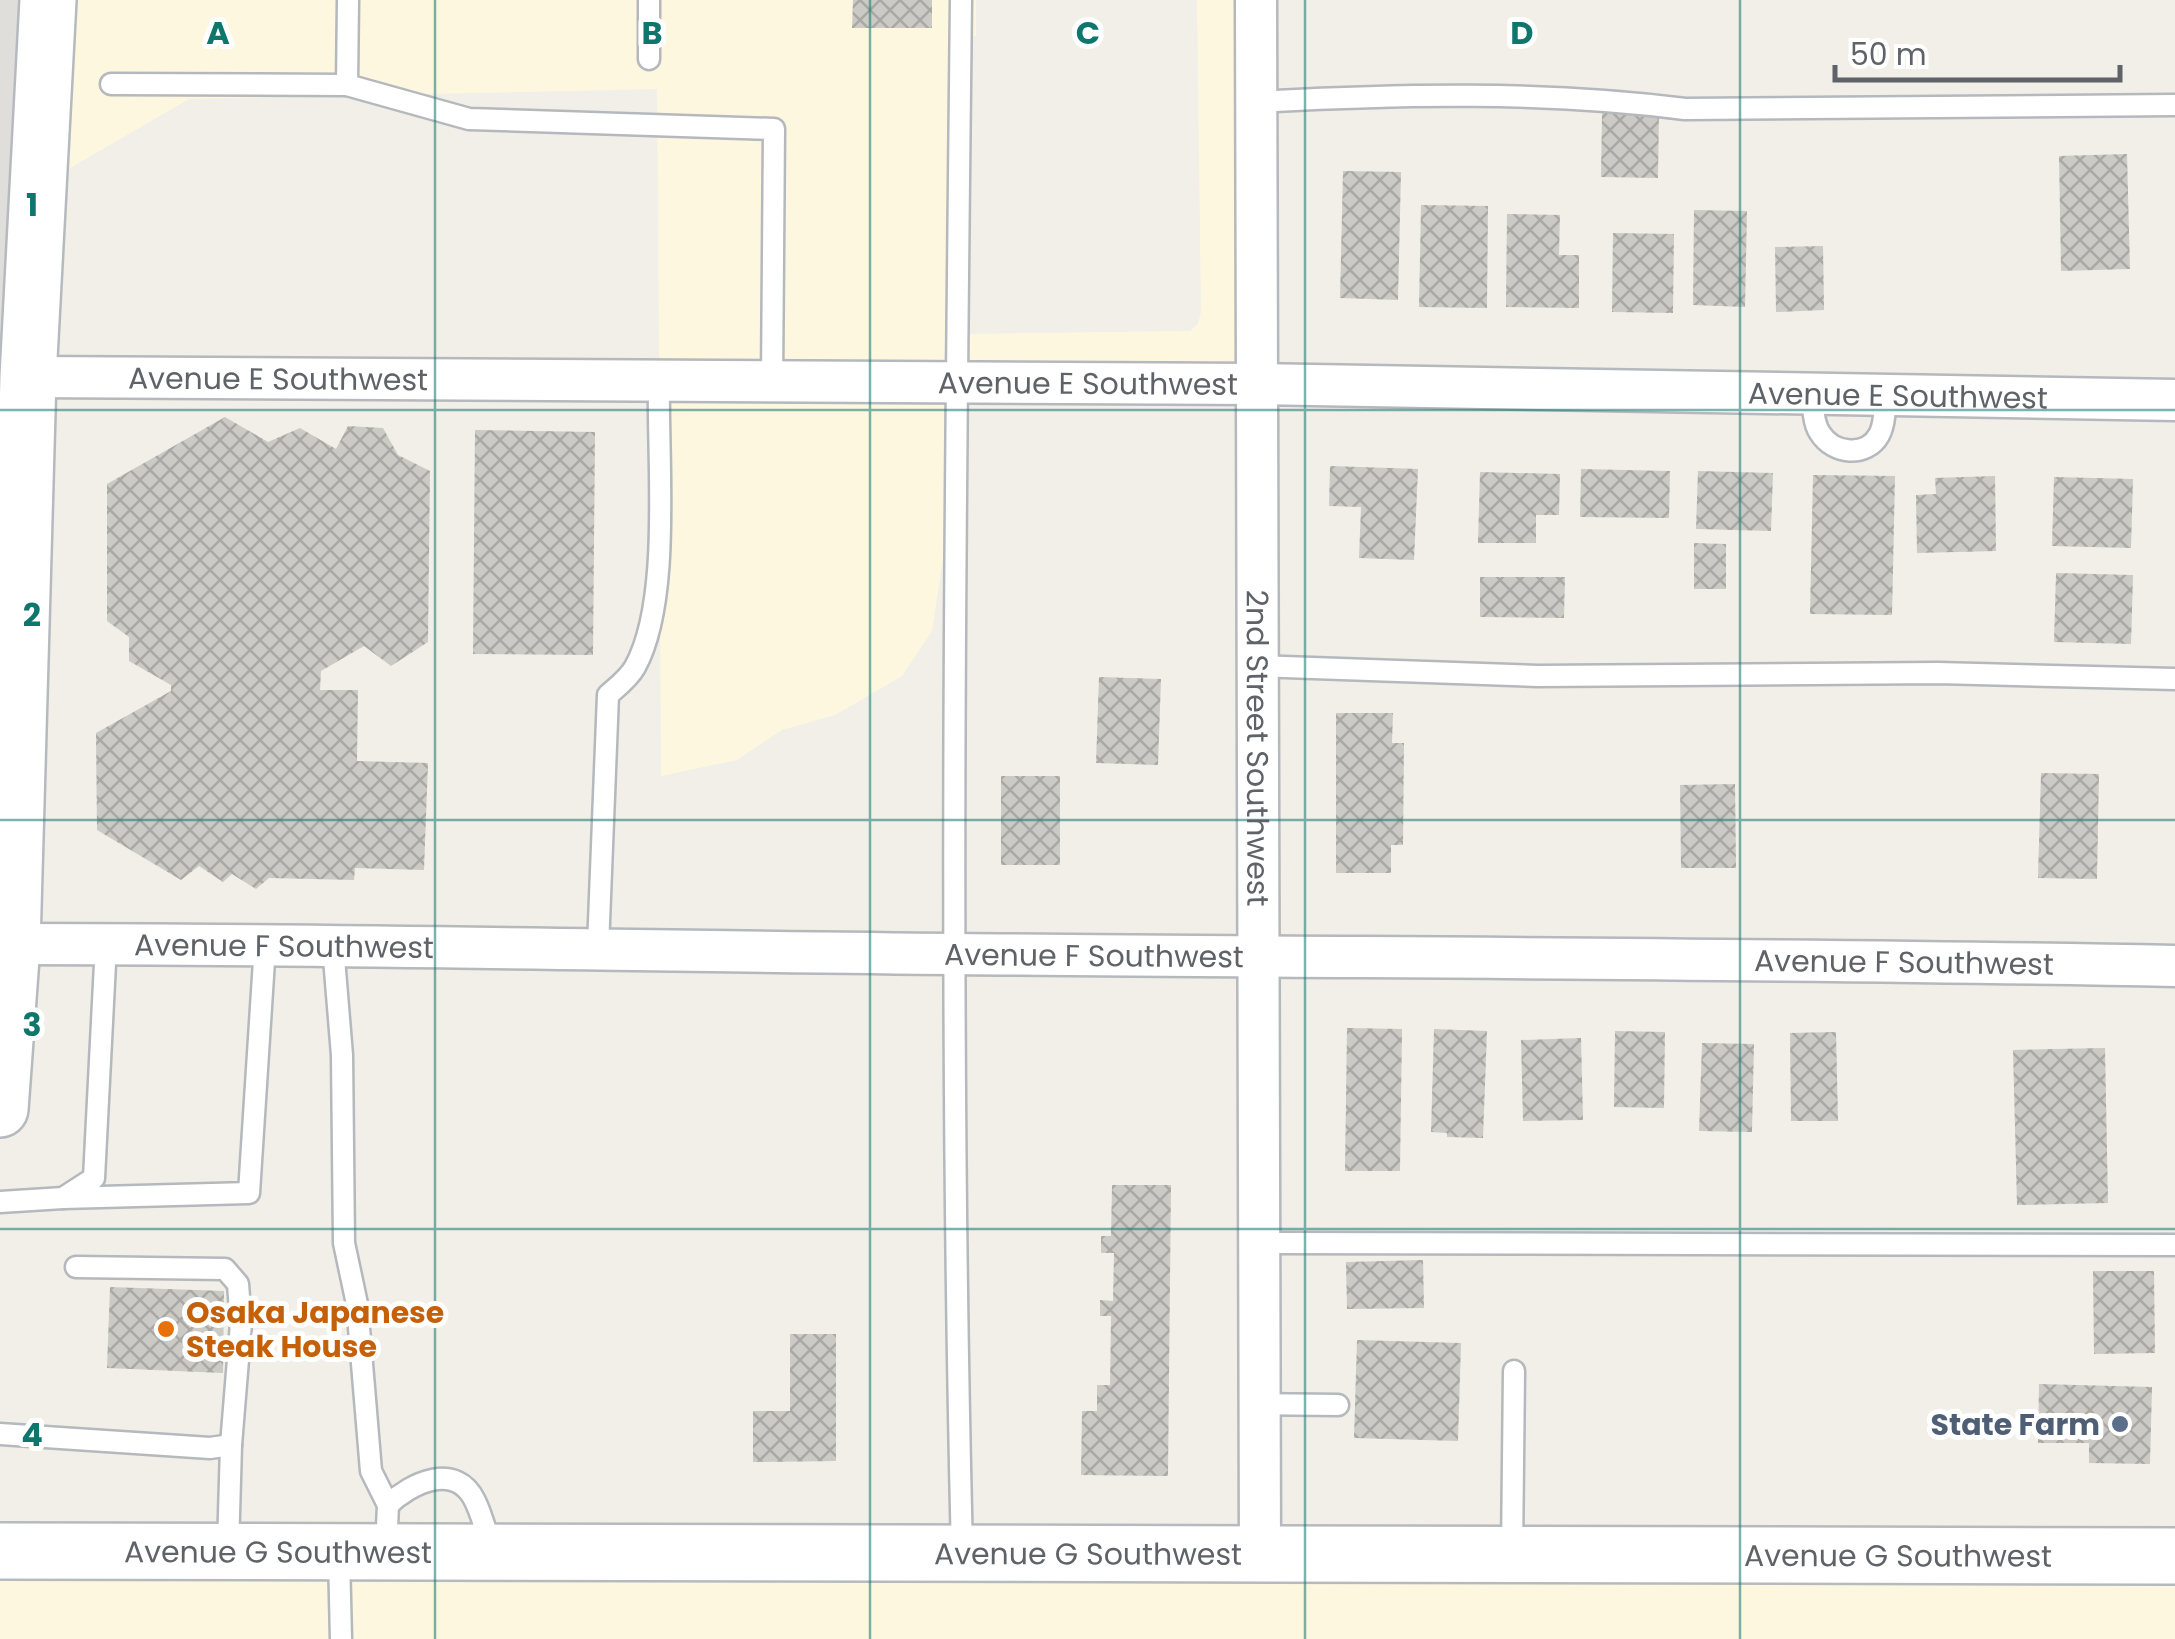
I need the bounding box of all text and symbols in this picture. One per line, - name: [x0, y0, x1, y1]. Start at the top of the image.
- text: A: [206, 10, 230, 55]
- text: B: [641, 10, 663, 55]
- text: C: [1076, 10, 1100, 55]
- text: D: [1510, 10, 1534, 55]
- scale bar: [1835, 20, 2120, 82]
- text: 50 m: [1850, 33, 1927, 76]
- text: 1: [26, 182, 38, 227]
- street label: Avenue E Southwest: [128, 356, 428, 401]
- street label: Avenue E Southwest: [938, 361, 1238, 405]
- street label: Avenue E Southwest: [1747, 371, 2048, 419]
- street label: 2nd Street Southwest: [1236, 590, 1280, 906]
- text: 2: [23, 592, 41, 637]
- street label: Avenue F Southwest: [134, 923, 434, 969]
- street label: Avenue F Southwest: [944, 932, 1244, 978]
- street label: Avenue F Southwest: [1754, 939, 2054, 985]
- text: 3: [22, 1002, 42, 1047]
- place label: Osaka Japanese Steak House: [186, 1291, 444, 1368]
- marker: Osaka Japanese Steak House: [155, 1318, 177, 1340]
- place label: State Farm: [1931, 1403, 2100, 1446]
- text: 4: [21, 1412, 43, 1457]
- marker: State Farm: [2109, 1413, 2131, 1435]
- street label: Avenue G Southwest: [124, 1530, 432, 1573]
- street label: Avenue G Southwest: [934, 1532, 1242, 1575]
- street label: Avenue G Southwest: [1744, 1534, 2052, 1577]

